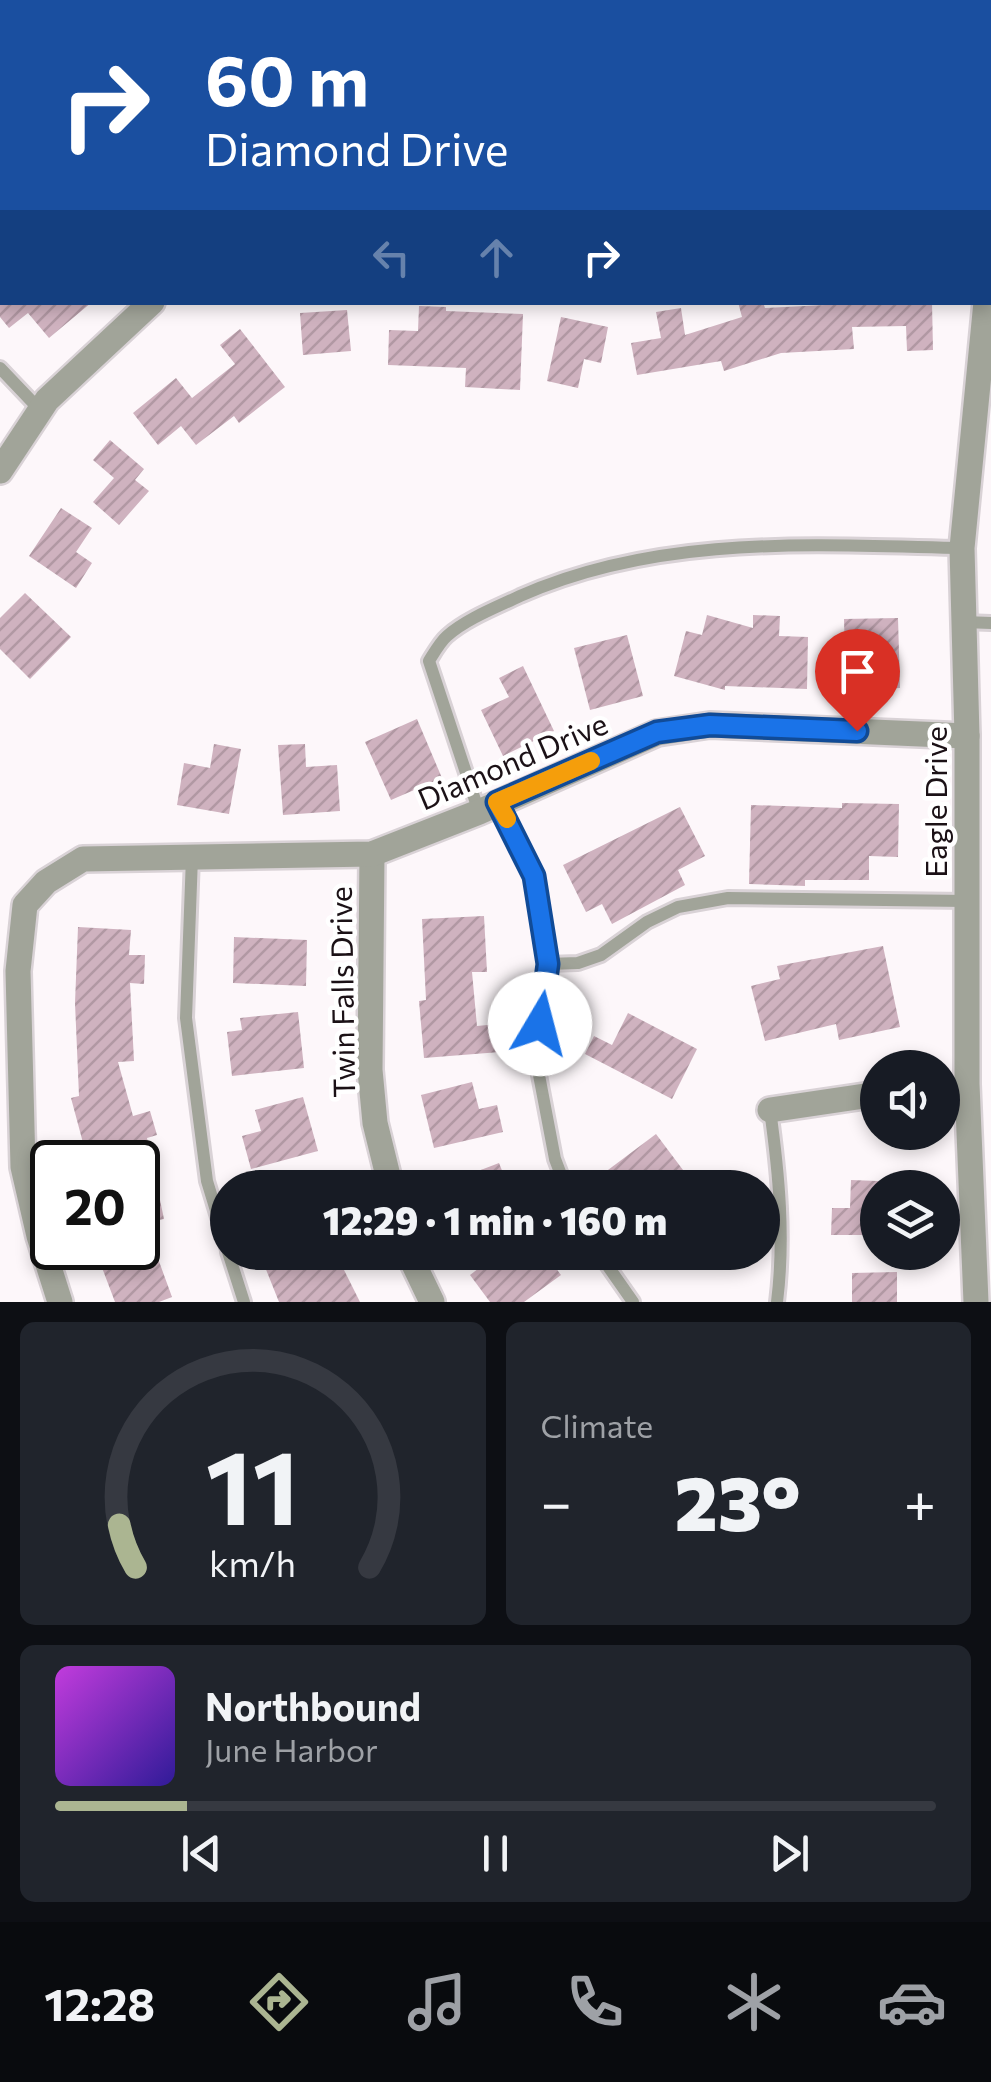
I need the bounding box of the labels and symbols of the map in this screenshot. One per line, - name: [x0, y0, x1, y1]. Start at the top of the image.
- pin: [815, 629, 900, 732]
- street label: Diamond Drive: [412, 703, 612, 817]
- street label: Eagle Drive: [916, 726, 953, 878]
- street label: Twin Falls Drive: [321, 886, 361, 1098]
- position arrow: [488, 972, 592, 1076]
- speed limit sign: 20: [30, 1140, 160, 1270]

